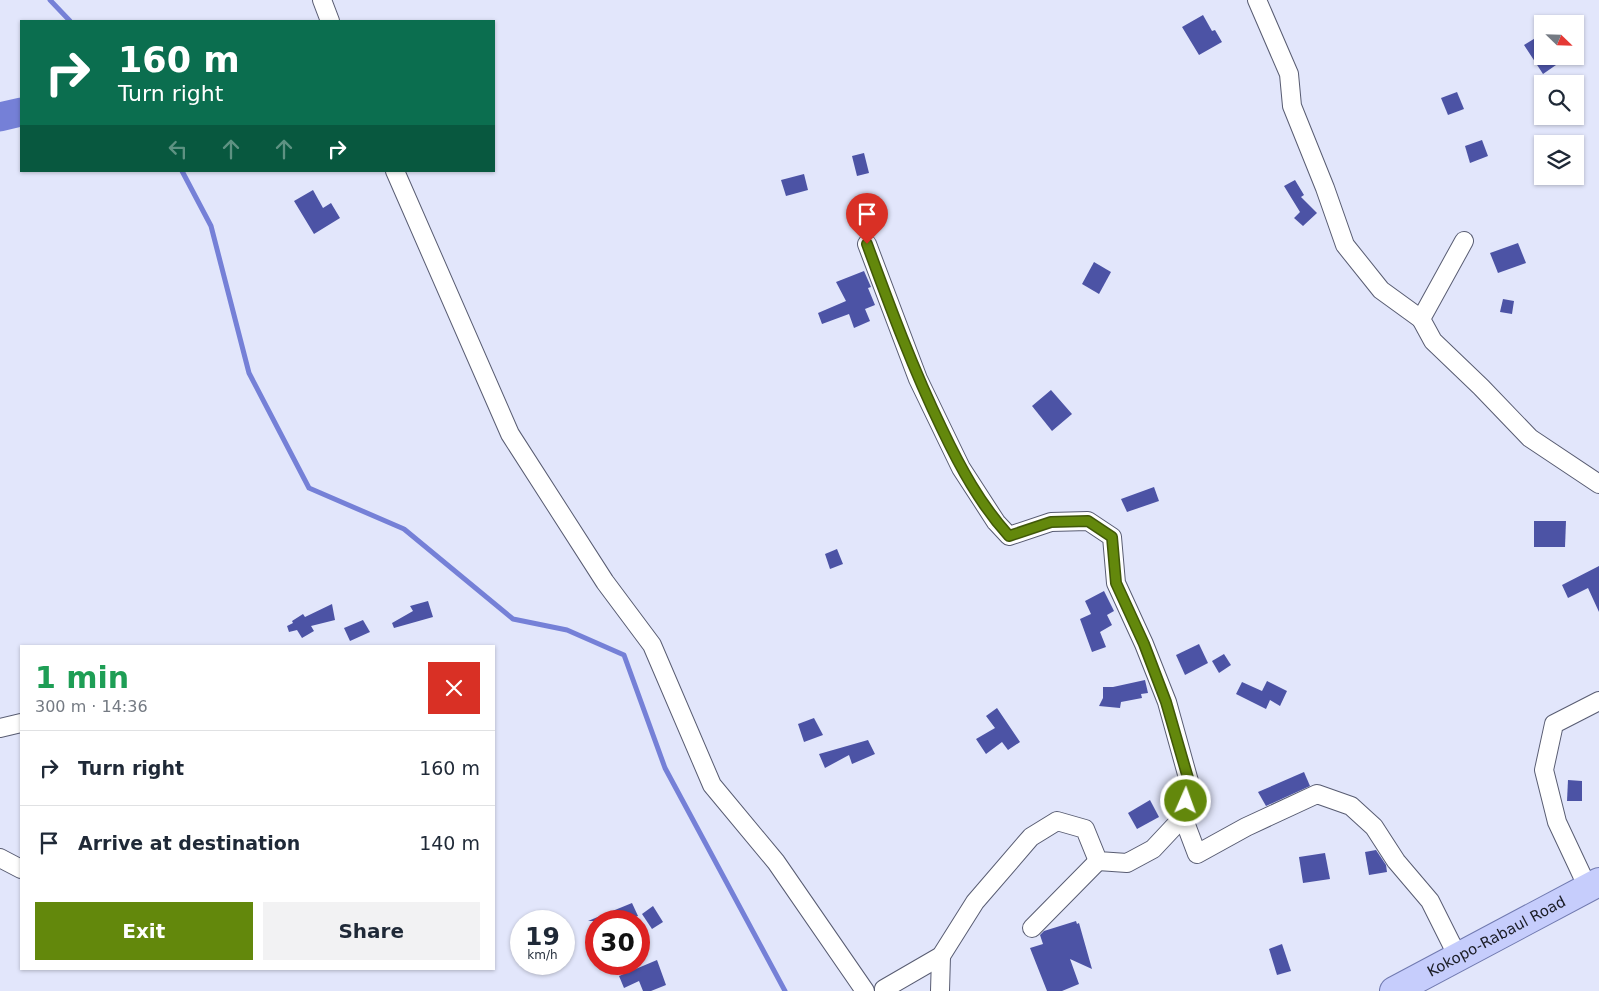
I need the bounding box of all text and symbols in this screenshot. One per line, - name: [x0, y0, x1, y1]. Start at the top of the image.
- north arrow: [1534, 15, 1584, 65]
- map controls: [1534, 15, 1584, 185]
- icon: right: [35, 40, 100, 105]
- text: 160 m: [118, 40, 240, 80]
- button: search: [1534, 75, 1584, 125]
- text: Turn right: [118, 81, 223, 106]
- icon: left: [164, 135, 192, 163]
- icon: ahead: [217, 135, 245, 163]
- icon: ahead: [270, 135, 298, 163]
- icon: right: [323, 135, 351, 163]
- button: layers: [1534, 135, 1584, 185]
- pin: [846, 193, 888, 244]
- icon: arrive: [853, 200, 881, 228]
- text: 1 min: [35, 660, 129, 695]
- button: close: [428, 662, 480, 714]
- text: 300 m · 14:36: [35, 697, 148, 716]
- icon: right: [35, 754, 63, 782]
- text: Turn right: [78, 757, 184, 779]
- text: 160 m: [419, 757, 480, 779]
- position arrow: [1159, 774, 1211, 826]
- icon: arrive: [35, 829, 63, 857]
- text: Arrive at destination: [78, 832, 300, 854]
- text: 140 m: [419, 832, 480, 854]
- street label: Kokopo-Rabaul Road: [1424, 892, 1569, 981]
- button: Exit: [35, 902, 253, 960]
- button: Share: [263, 902, 480, 960]
- speed limit sign: 30: [585, 910, 650, 975]
- text: 19: [525, 922, 560, 951]
- text: km/h: [527, 948, 558, 962]

